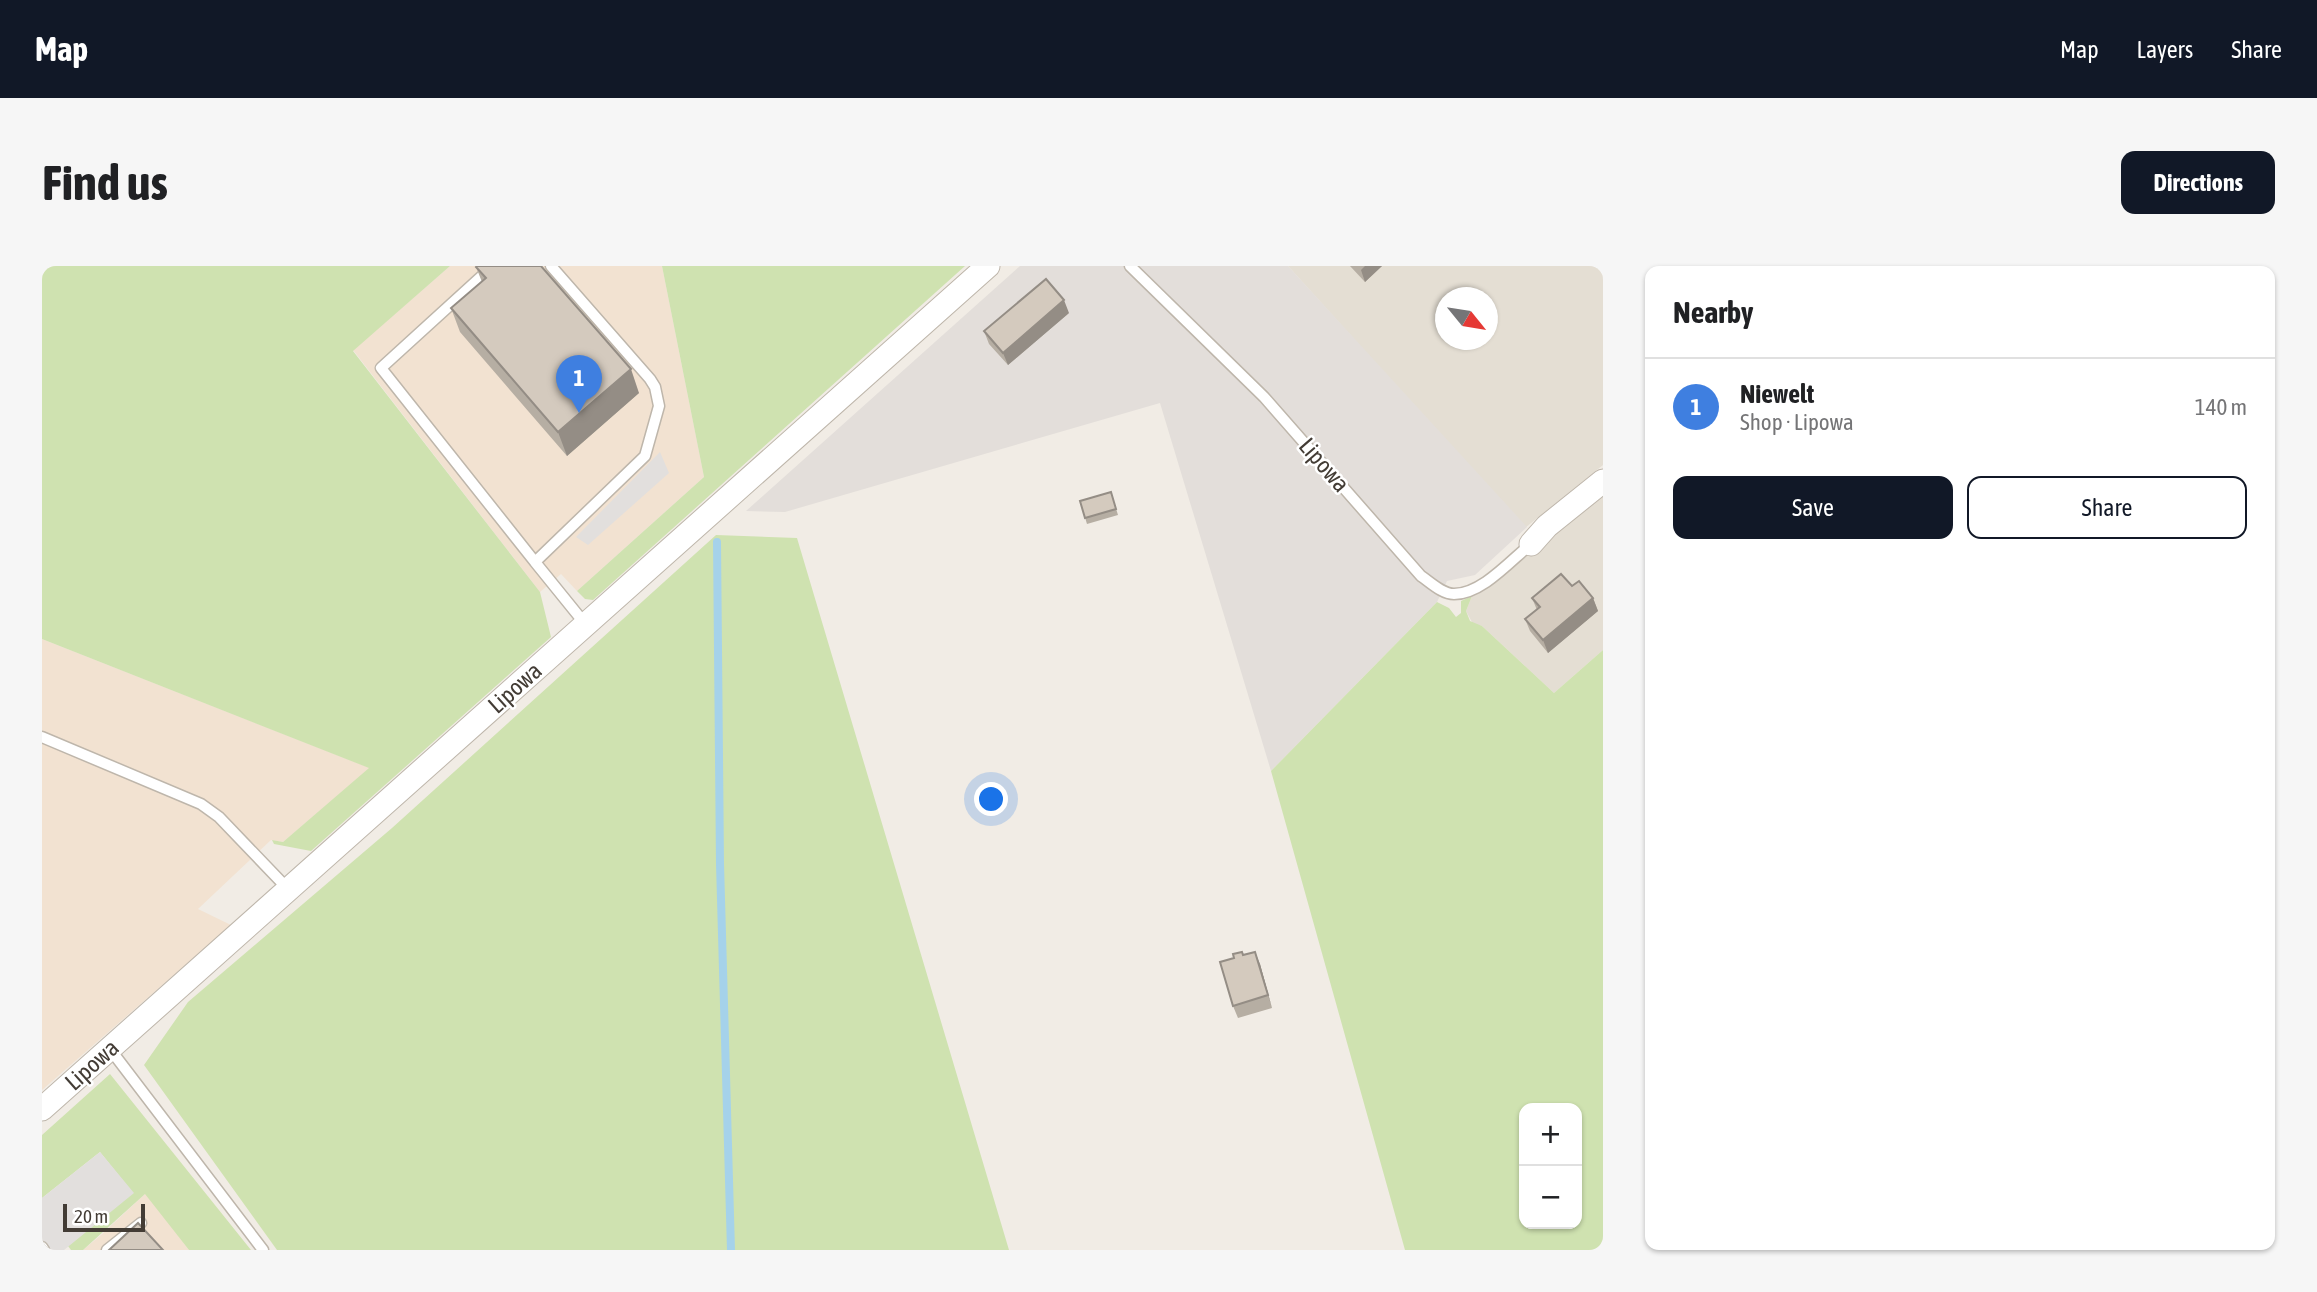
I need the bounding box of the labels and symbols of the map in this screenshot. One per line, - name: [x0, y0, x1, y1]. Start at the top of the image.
- north arrow: [1435, 287, 1498, 350]
- pin: 1: [556, 355, 602, 413]
- street label: Lipowa: [1294, 432, 1355, 497]
- street label: Lipowa: [482, 657, 547, 719]
- your location: [974, 782, 1008, 816]
- street label: Lipowa: [59, 1034, 124, 1096]
- scale bar: [63, 1201, 145, 1233]

